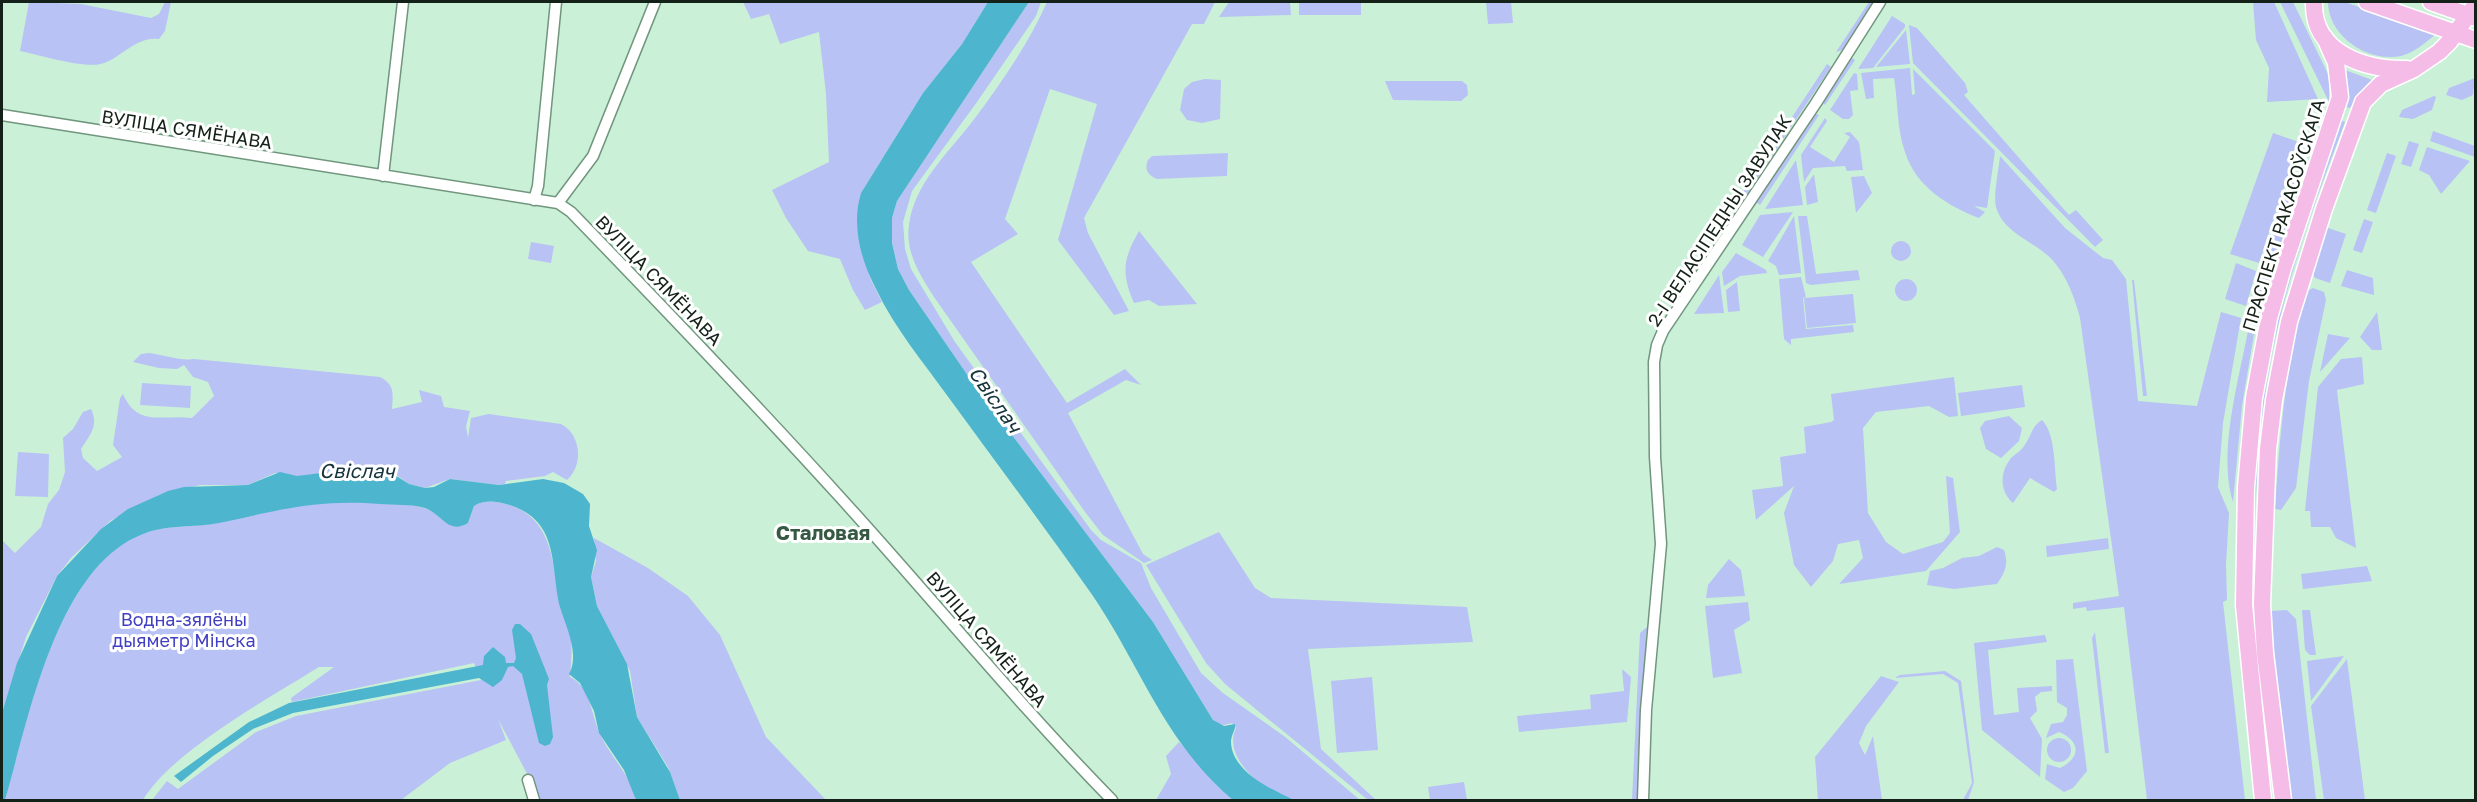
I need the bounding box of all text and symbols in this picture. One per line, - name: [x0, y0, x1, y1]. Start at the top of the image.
- street label: ПРАСПЕКТ РАКАСОЎСКАГА: [2237, 96, 2329, 334]
- street label: ВУЛІЦА СЯМЁНАВА: [100, 105, 274, 153]
- street label: 2-І ВЕЛАСІПЕДНЫ ЗАВУЛАК: [1642, 110, 1796, 330]
- street label: ВУЛІЦА СЯМЁНАВА: [591, 210, 727, 350]
- water label: Свіслач: [965, 361, 1029, 438]
- water label: Свіслач: [319, 458, 397, 482]
- district label: Сталовая: [776, 520, 870, 544]
- street label: ВУЛІЦА СЯМЁНАВА: [922, 567, 1052, 711]
- park label: Водна-зялёны дыяметр Мінска: [112, 608, 256, 651]

